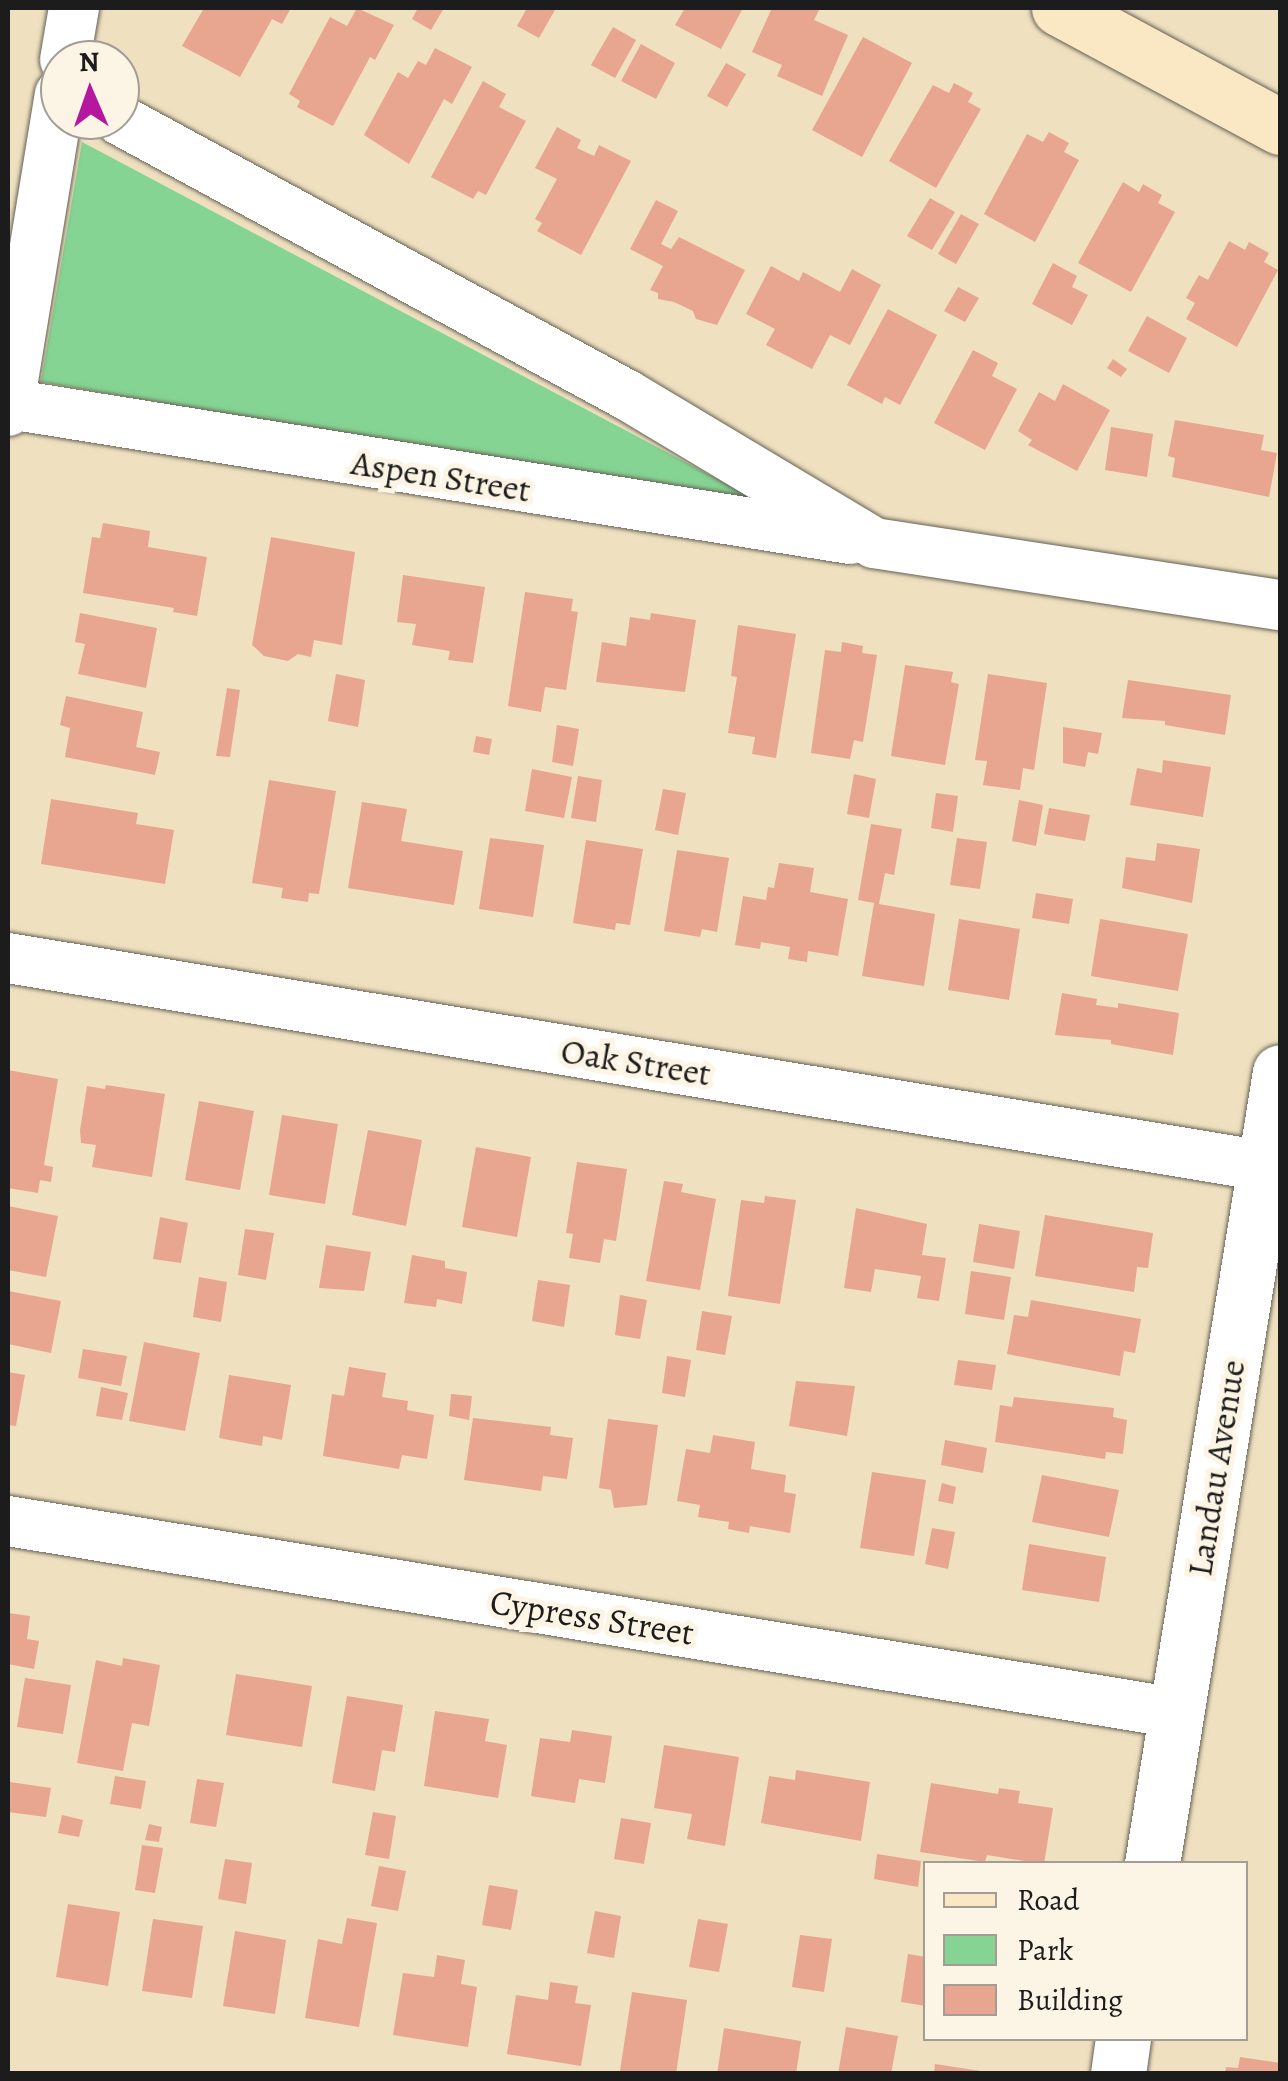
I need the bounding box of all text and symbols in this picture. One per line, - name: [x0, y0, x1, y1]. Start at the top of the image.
- north arrow: [40, 40, 140, 140]
- text: N: [78, 43, 100, 81]
- street label: Aspen Street: [348, 441, 534, 511]
- street label: Oak Street: [558, 1029, 714, 1095]
- street label: Landau Avenue: [1178, 1357, 1254, 1579]
- street label: Cypress Street: [487, 1580, 697, 1654]
- legend: [923, 1861, 1248, 2041]
- text: Road: [1017, 1880, 1079, 1920]
- text: Park: [1017, 1930, 1073, 1970]
- text: Building: [1017, 1980, 1123, 2020]

